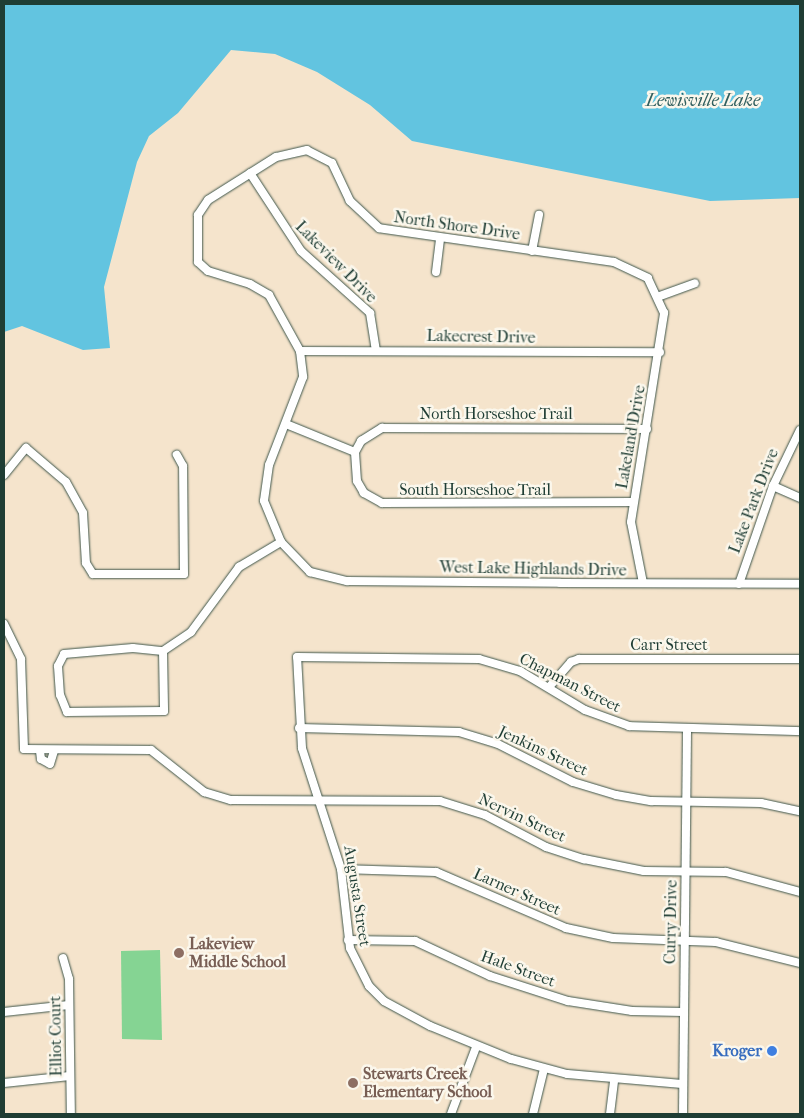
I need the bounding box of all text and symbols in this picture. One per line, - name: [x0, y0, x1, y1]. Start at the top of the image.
- water label: Lewisville Lake: [646, 90, 760, 112]
- street label: North Shore Drive: [393, 208, 521, 244]
- street label: Lakeview Drive: [291, 217, 381, 307]
- street label: Lakecrest Drive: [426, 326, 536, 348]
- street label: Lakeland Drive: [612, 384, 650, 490]
- street label: North Horseshoe Trail: [419, 404, 573, 424]
- street label: Lake Park Drive: [725, 446, 783, 556]
- street label: South Horseshoe Trail: [399, 480, 551, 500]
- street label: West Lake Highlands Drive: [439, 558, 627, 580]
- street label: Carr Street: [630, 635, 708, 655]
- street label: Chapman Street: [516, 649, 624, 717]
- street label: Jenkins Street: [495, 722, 591, 780]
- street label: Nervin Street: [475, 789, 569, 847]
- street label: Augusta Street: [340, 844, 374, 948]
- street label: Larner Street: [470, 864, 564, 920]
- street label: Curry Drive: [661, 880, 681, 964]
- place label: Lakeview Middle School: [189, 934, 286, 972]
- marker: Lakeview Middle School: [173, 947, 185, 959]
- street label: Hale Street: [478, 947, 558, 991]
- street label: Elliot Court: [46, 995, 66, 1077]
- place label: Kroger: [712, 1041, 762, 1061]
- marker: Kroger: [766, 1045, 778, 1057]
- place label: Stewarts Creek Elementary School: [363, 1064, 492, 1102]
- marker: Stewarts Creek Elementary School: [347, 1077, 359, 1089]

